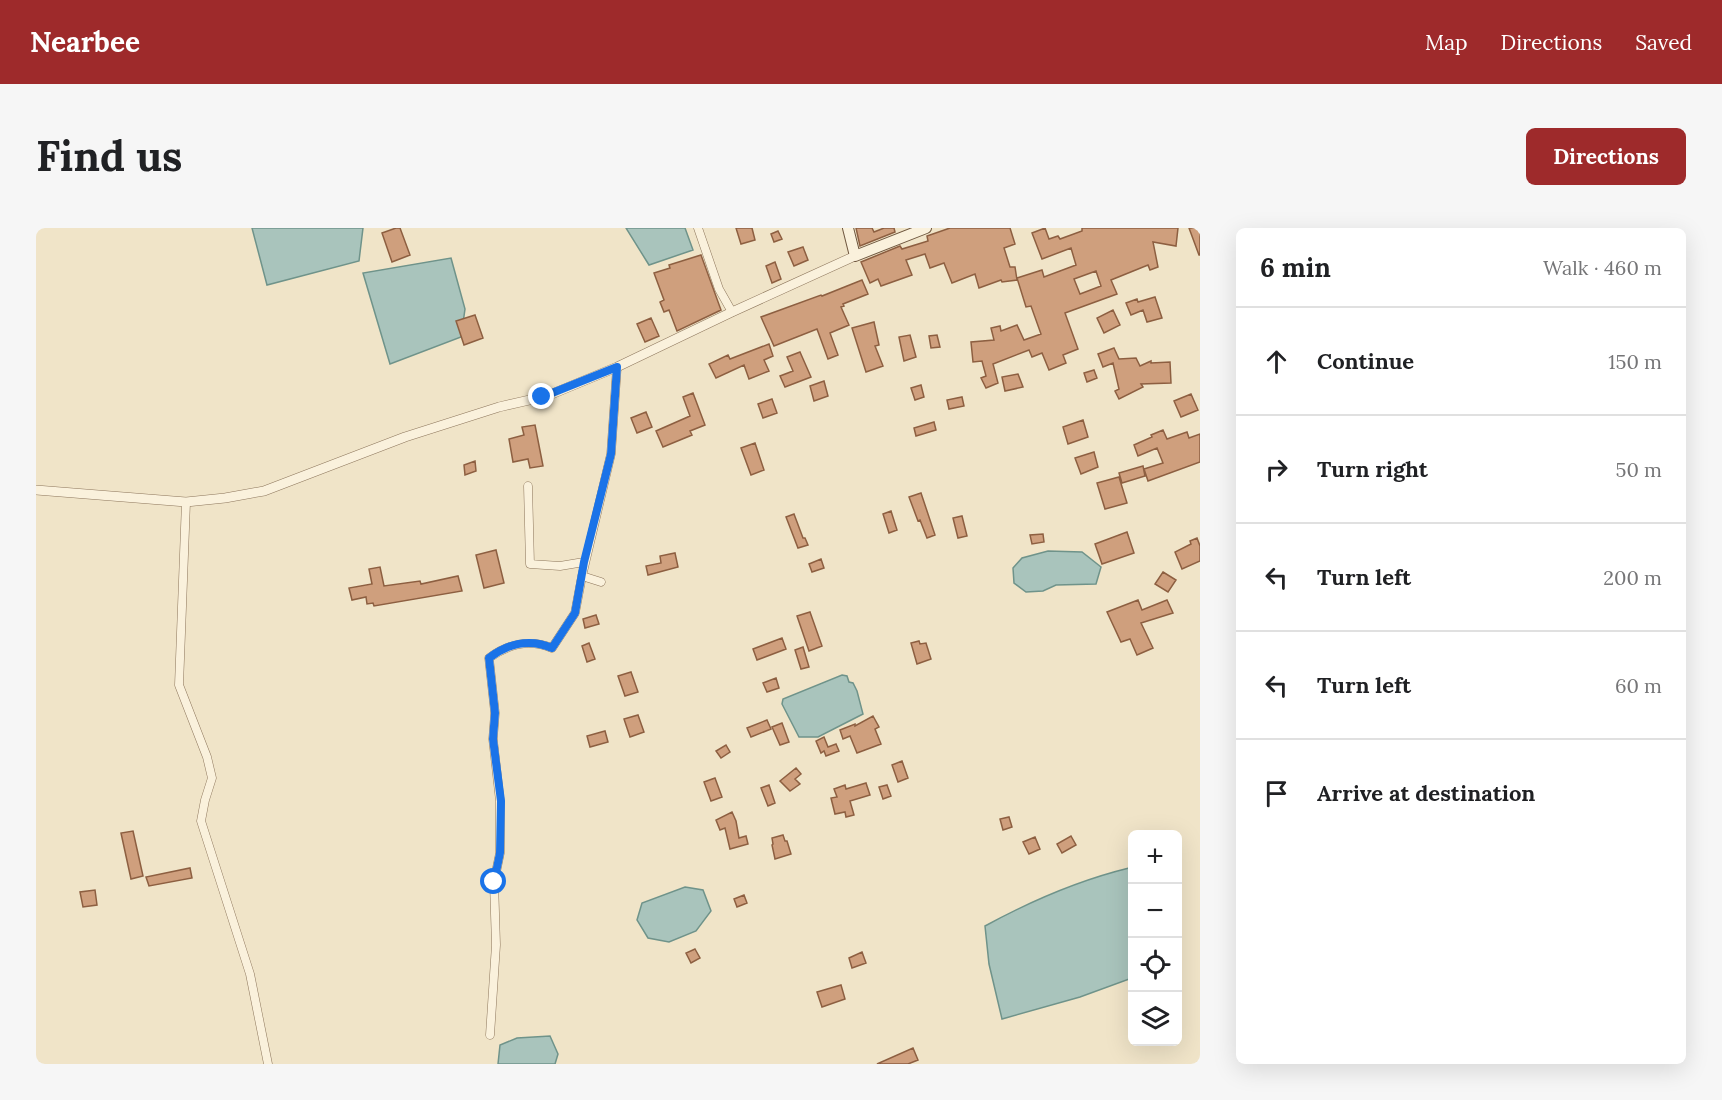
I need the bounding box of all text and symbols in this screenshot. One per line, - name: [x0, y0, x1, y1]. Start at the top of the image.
- text: Nearbee: [30, 24, 140, 60]
- text: Map: [1425, 29, 1468, 56]
- text: Directions: [1501, 29, 1602, 56]
- text: Saved: [1635, 29, 1692, 56]
- button: Directions: [1526, 128, 1686, 185]
- text: Find us: [36, 129, 182, 183]
- text: 6 min: [1260, 251, 1331, 284]
- text: Walk · 460 m: [1543, 255, 1662, 280]
- icon: ahead: [1260, 345, 1293, 378]
- text: Continue: [1317, 347, 1414, 375]
- text: 150 m: [1608, 349, 1662, 374]
- route end: [528, 383, 554, 409]
- icon: right: [1260, 453, 1293, 486]
- text: Turn right: [1317, 455, 1428, 483]
- text: 50 m: [1616, 457, 1662, 482]
- icon: left: [1260, 561, 1293, 594]
- text: Turn left: [1317, 563, 1411, 591]
- text: 200 m: [1603, 565, 1662, 590]
- icon: left: [1260, 669, 1293, 702]
- text: Turn left: [1317, 671, 1411, 699]
- text: 60 m: [1615, 673, 1662, 698]
- icon: arrive: [1260, 777, 1293, 810]
- text: Arrive at destination: [1317, 779, 1535, 807]
- map controls: [1128, 830, 1182, 1046]
- button: +: [1128, 830, 1182, 884]
- route start: [480, 868, 506, 894]
- button: −: [1128, 884, 1182, 938]
- button: locate: [1128, 938, 1182, 992]
- button: layers: [1128, 992, 1182, 1046]

